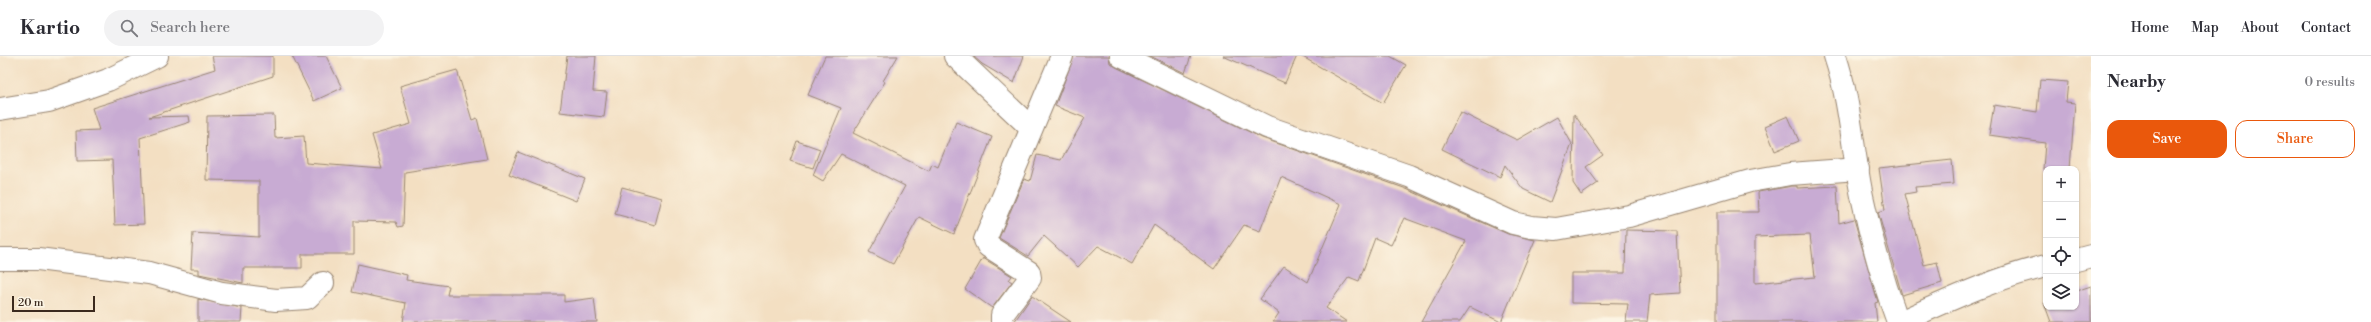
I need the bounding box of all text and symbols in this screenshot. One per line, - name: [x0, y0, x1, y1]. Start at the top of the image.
- search box: [104, 10, 384, 46]
- text: Kartio: [20, 16, 80, 40]
- icon: search: [118, 17, 140, 39]
- text: Search here: [150, 18, 230, 37]
- text: Home: [2131, 19, 2169, 37]
- text: Map: [2191, 19, 2219, 37]
- text: About: [2241, 19, 2279, 37]
- text: Contact: [2301, 19, 2351, 37]
- text: Nearby: [2107, 71, 2166, 93]
- text: 0 results: [2304, 74, 2355, 90]
- button: Save: [2107, 120, 2227, 158]
- button: Share: [2235, 120, 2355, 158]
- map controls: [2043, 166, 2079, 310]
- button: +: [2043, 166, 2079, 202]
- button: −: [2043, 202, 2079, 238]
- button: locate: [2043, 238, 2079, 274]
- button: layers: [2043, 274, 2079, 310]
- scale bar: [12, 294, 95, 313]
- text: 20 m: [18, 296, 43, 310]

